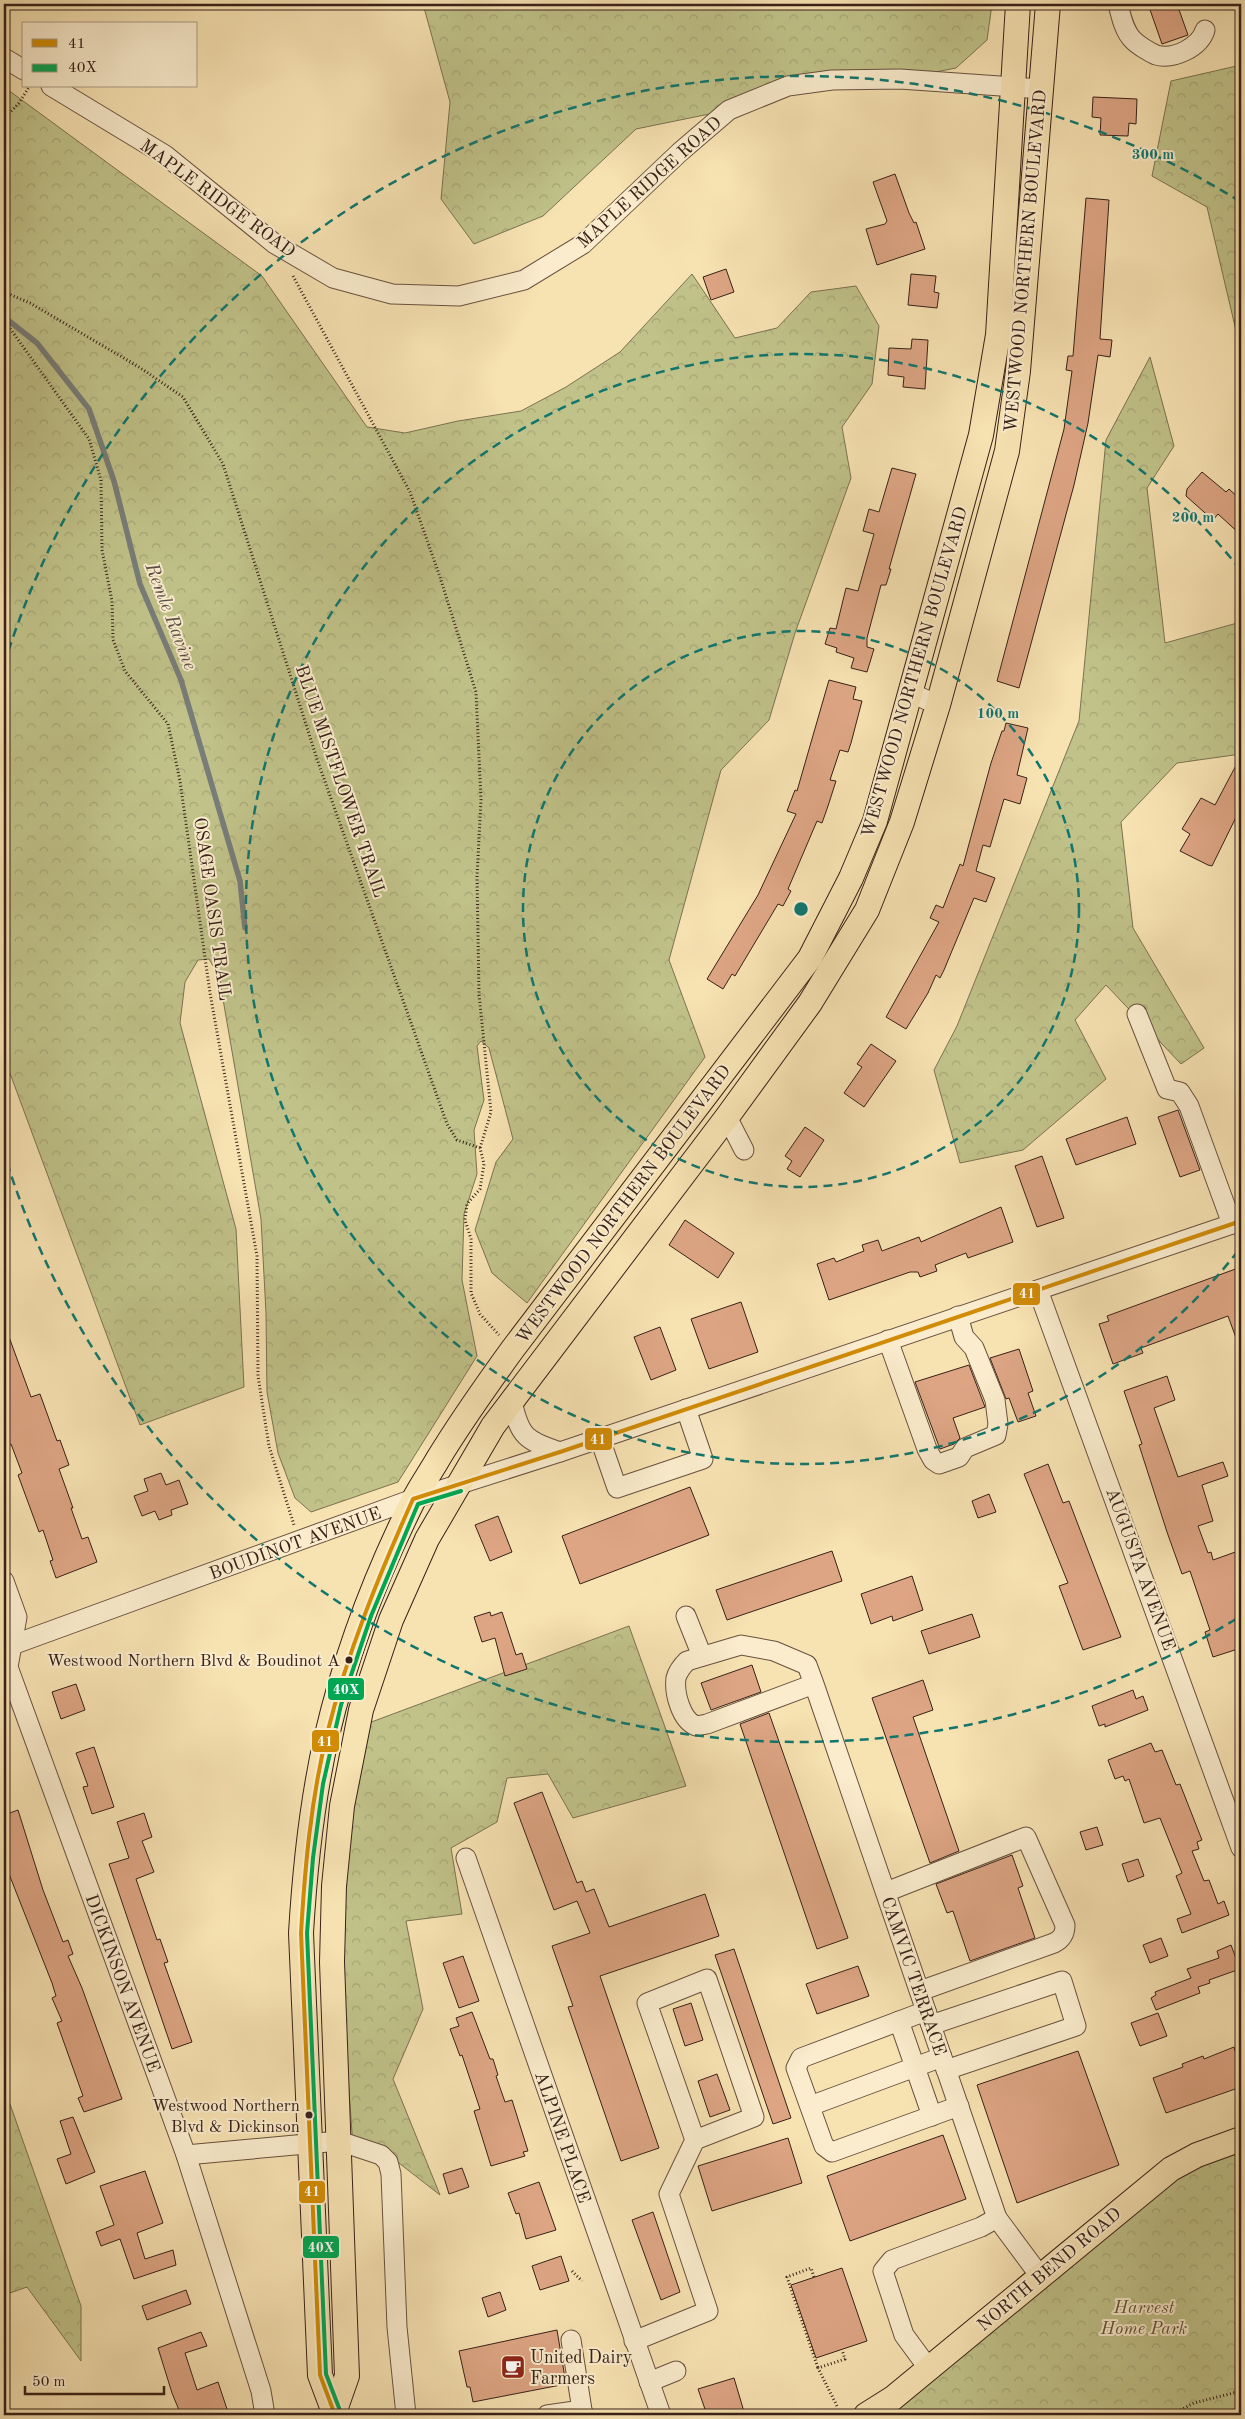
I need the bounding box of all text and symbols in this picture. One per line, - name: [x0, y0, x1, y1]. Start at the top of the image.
- legend: [22, 22, 198, 88]
- text: 41: [68, 37, 85, 52]
- text: 40X: [68, 61, 97, 76]
- street label: WESTWOOD NORTHERN BOULEVARD: [1002, 89, 1050, 433]
- street label: MAPLE RIDGE ROAD: [574, 113, 725, 252]
- street label: MAPLE RIDGE ROAD: [136, 136, 298, 261]
- text: 300 m: [1132, 148, 1174, 163]
- street label: WESTWOOD NORTHERN BOULEVARD: [859, 505, 971, 840]
- text: 200 m: [1172, 511, 1214, 526]
- water label: Remle Ravine: [140, 560, 199, 673]
- street label: BLUE MISTFLOWER TRAIL: [292, 663, 388, 900]
- text: 100 m: [977, 707, 1019, 722]
- street label: OSAGE OASIS TRAIL: [190, 816, 234, 1002]
- centre of rings: [792, 900, 810, 918]
- street label: WESTWOOD NORTHERN BOULEVARD: [513, 1062, 734, 1347]
- line badge: 41: [1012, 1282, 1041, 1306]
- text: 41: [1019, 1287, 1035, 1301]
- line badge: 41: [584, 1427, 613, 1451]
- text: 41: [590, 1433, 606, 1447]
- street label: AUGUSTA AVENUE: [1102, 1486, 1178, 1653]
- street label: BOUDINOT AVENUE: [207, 1504, 384, 1583]
- place label: Westwood Northern Blvd & Boudinot A: [47, 1653, 340, 1670]
- marker: Westwood Northern Blvd & Boudinot A: [344, 1655, 354, 1665]
- line badge: 40X: [327, 1677, 365, 1701]
- text: 40X: [333, 1683, 360, 1697]
- line badge: 41: [311, 1729, 340, 1753]
- text: 41: [317, 1735, 333, 1749]
- street label: DICKINSON AVENUE: [81, 1892, 163, 2075]
- street label: CAMVIC TERRACE: [877, 1895, 949, 2058]
- street label: ALPINE PLACE: [531, 2069, 593, 2206]
- place label: Westwood Northern Blvd & Dickinson: [152, 2098, 300, 2136]
- marker: Westwood Northern Blvd & Dickinson: [304, 2110, 314, 2120]
- line badge: 41: [298, 2180, 326, 2204]
- text: 41: [304, 2185, 320, 2199]
- street label: NORTH BEND ROAD: [974, 2205, 1125, 2335]
- line badge: 40X: [302, 2235, 340, 2259]
- text: 40X: [308, 2241, 335, 2255]
- park label: Harvest Home Park: [1100, 2299, 1188, 2338]
- place label: United Dairy Farmers: [530, 2349, 633, 2388]
- cafe icon: United Dairy Farmers: [500, 2354, 526, 2380]
- scale bar: [25, 2364, 164, 2396]
- text: 50 m: [32, 2375, 66, 2390]

